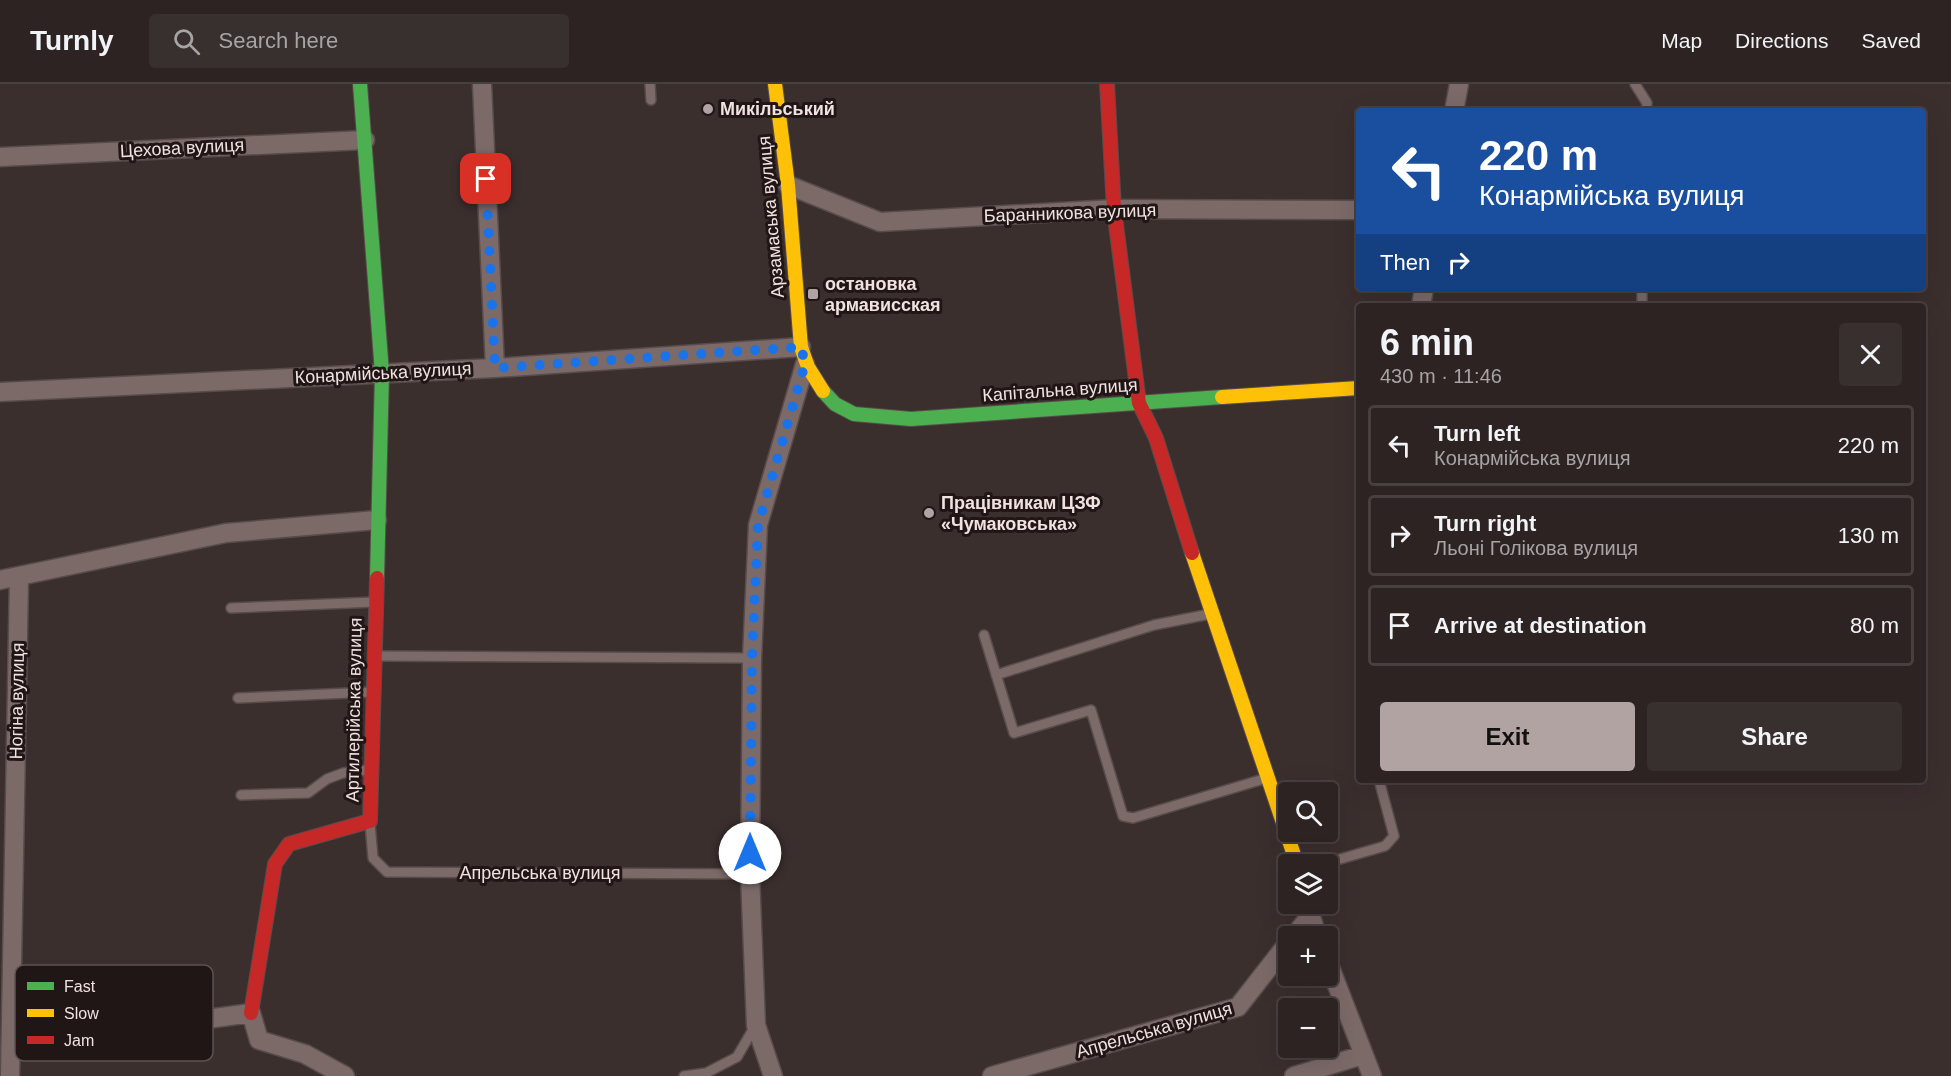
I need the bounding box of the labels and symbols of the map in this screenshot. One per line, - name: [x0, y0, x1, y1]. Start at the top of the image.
- place label: Микільський: [720, 99, 835, 119]
- marker: Микільський: [701, 102, 715, 116]
- street label: Цехова вулиця: [119, 135, 245, 161]
- street label: Арзамаська вулиця: [754, 135, 788, 299]
- pin: [460, 153, 511, 204]
- street label: Баранникова вулиця: [983, 200, 1157, 226]
- place label: остановка армависская: [825, 274, 941, 315]
- marker: остановка армависская: [806, 287, 820, 301]
- street label: Конармійська вулиця: [294, 358, 472, 388]
- street label: Капітальна вулиця: [982, 375, 1138, 405]
- place label: Працівникам ЦЗФ «Чумаковська»: [941, 493, 1101, 534]
- marker: Працівникам ЦЗФ «Чумаковська»: [922, 506, 936, 520]
- street label: Артилерійська вулиця: [342, 618, 366, 802]
- street label: Ногіна вулиця: [6, 642, 28, 760]
- position arrow: [718, 821, 782, 885]
- street label: Апрельська вулиця: [459, 863, 621, 883]
- legend: [15, 965, 213, 1061]
- text: Fast: [64, 978, 96, 995]
- street label: Апрельська вулиця: [1074, 998, 1234, 1062]
- text: Slow: [64, 1005, 99, 1022]
- text: Jam: [64, 1032, 94, 1049]

